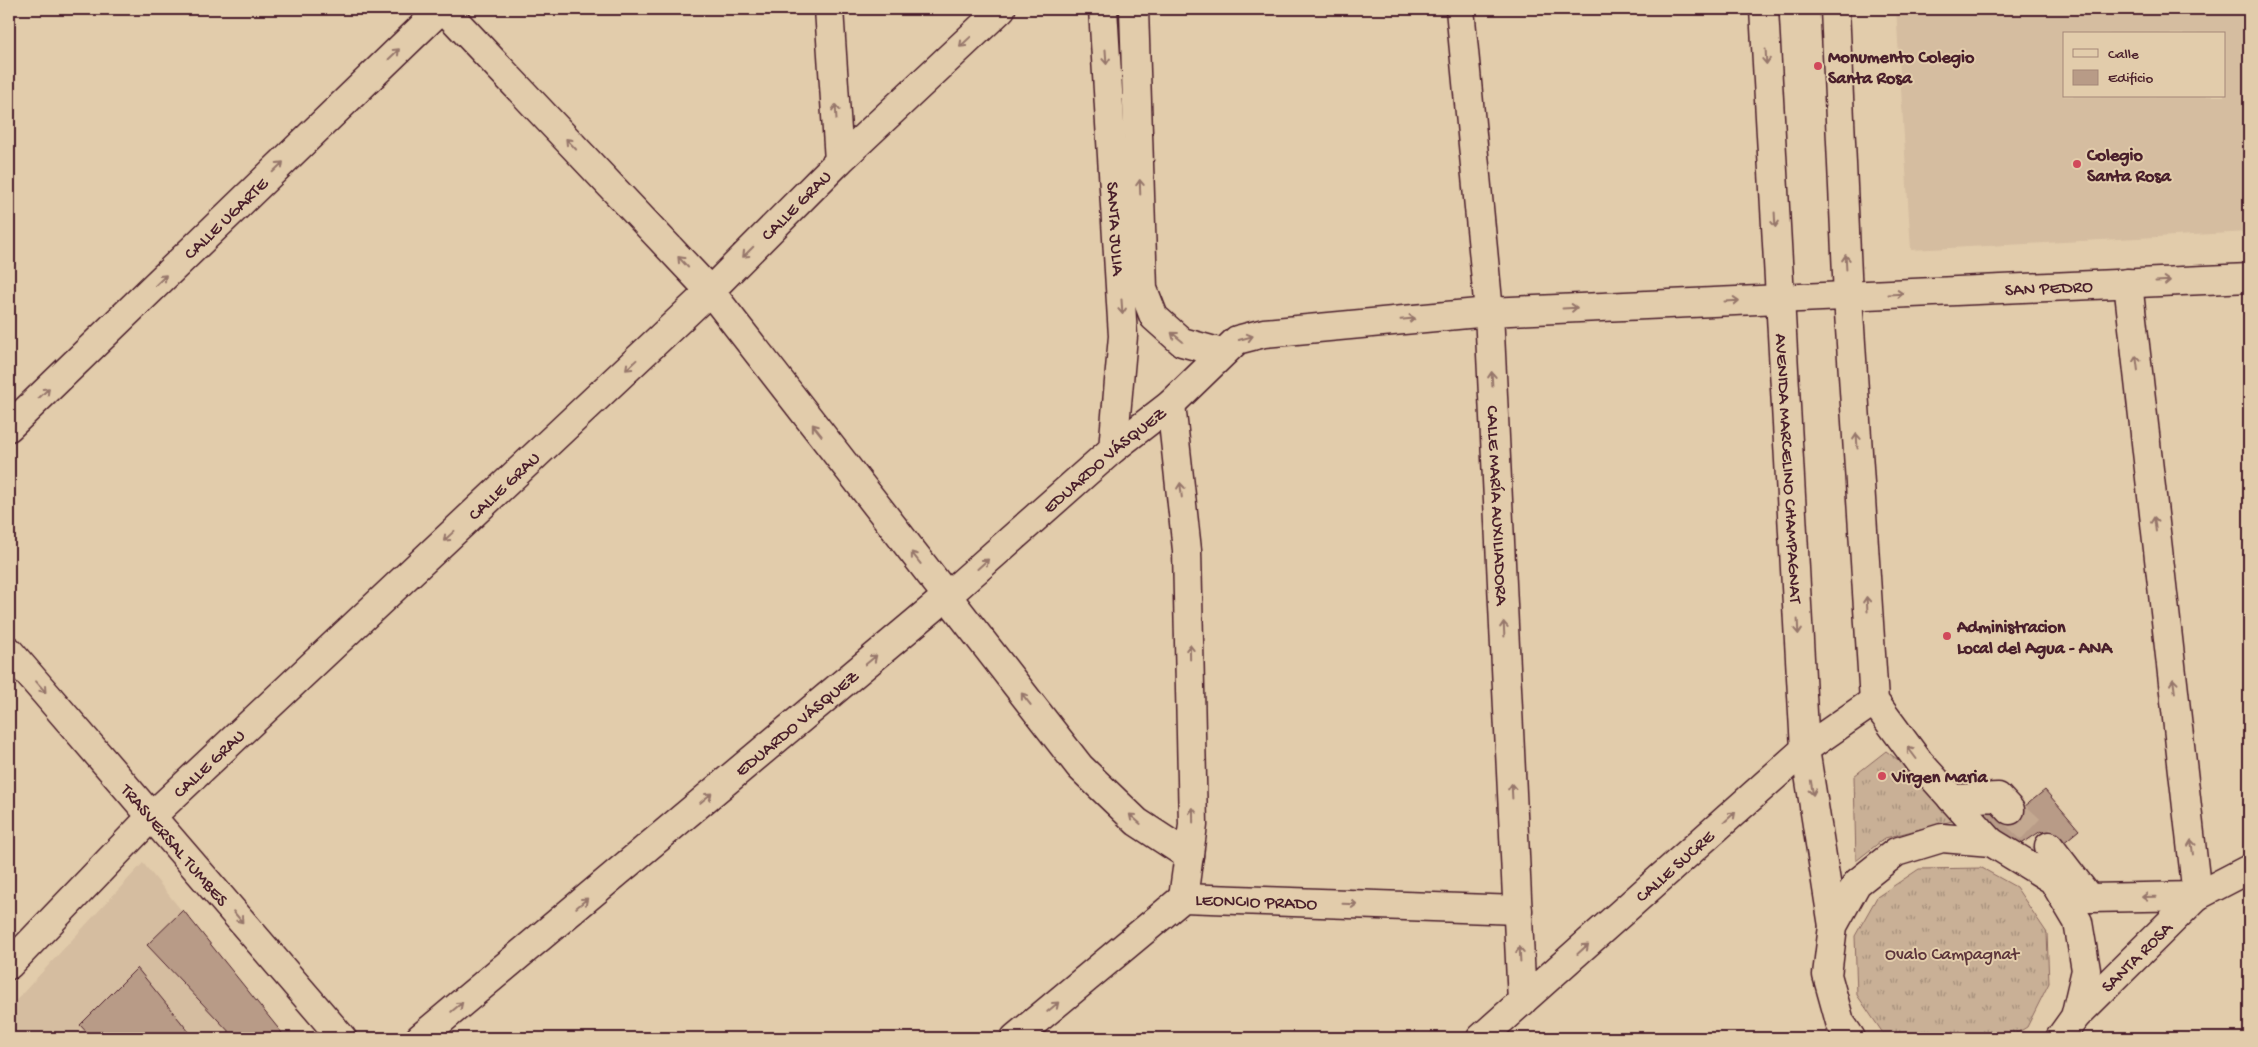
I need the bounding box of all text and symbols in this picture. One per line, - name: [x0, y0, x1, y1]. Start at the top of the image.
- legend: [2063, 32, 2226, 98]
- one-way arrow: [959, 36, 972, 48]
- text: Calle: [2108, 46, 2139, 64]
- one-way arrow: [388, 48, 401, 60]
- place label: Monumento Colegio Santa Rosa: [1828, 48, 1975, 90]
- one-way arrow: [1102, 49, 1111, 65]
- one-way arrow: [1762, 49, 1771, 65]
- marker: Monumento Colegio Santa Rosa: [1812, 60, 1824, 72]
- text: Edificio: [2108, 70, 2154, 88]
- one-way arrow: [831, 104, 840, 120]
- one-way arrow: [565, 137, 577, 150]
- place label: Colegio Santa Rosa: [2086, 146, 2172, 188]
- marker: Colegio Santa Rosa: [2071, 158, 2083, 170]
- one-way arrow: [271, 161, 284, 173]
- street label: CALLE GRAU: [758, 167, 837, 246]
- street label: CALLE UGARTE: [181, 173, 274, 265]
- one-way arrow: [1135, 179, 1144, 195]
- street label: SANTA JULIA: [1101, 181, 1127, 278]
- one-way arrow: [1771, 211, 1780, 227]
- one-way arrow: [742, 246, 754, 258]
- one-way arrow: [1841, 254, 1851, 270]
- one-way arrow: [677, 256, 689, 268]
- one-way arrow: [154, 274, 167, 286]
- street label: SAN PEDRO: [2004, 277, 2093, 302]
- one-way arrow: [2155, 277, 2171, 286]
- one-way arrow: [1888, 290, 1904, 299]
- one-way arrow: [1724, 296, 1740, 305]
- one-way arrow: [1117, 299, 1126, 315]
- one-way arrow: [1562, 303, 1578, 313]
- one-way arrow: [1399, 314, 1415, 324]
- one-way arrow: [1171, 331, 1184, 342]
- one-way arrow: [1238, 332, 1254, 342]
- street label: AVENIDA MARCELINO CHAMPAGNAT: [1769, 333, 1805, 605]
- one-way arrow: [2132, 355, 2142, 371]
- one-way arrow: [624, 359, 637, 371]
- one-way arrow: [1487, 371, 1497, 388]
- one-way arrow: [38, 387, 50, 399]
- street label: EDUARDO VÁSQUEZ: [1040, 403, 1172, 519]
- street label: CALLE MARÍA AUXILIADORA: [1480, 405, 1511, 607]
- one-way arrow: [812, 423, 822, 437]
- one-way arrow: [1852, 434, 1861, 450]
- street label: CALLE GRAU: [465, 448, 545, 526]
- one-way arrow: [1176, 482, 1186, 498]
- one-way arrow: [2150, 517, 2160, 533]
- one-way arrow: [442, 530, 455, 542]
- one-way arrow: [911, 552, 922, 565]
- one-way arrow: [976, 559, 989, 570]
- one-way arrow: [1863, 596, 1872, 612]
- one-way arrow: [1794, 618, 1803, 634]
- place label: Administracion Local del Agua - ANA: [1956, 618, 2113, 660]
- one-way arrow: [1500, 621, 1509, 637]
- marker: Administracion Local del Agua - ANA: [1941, 630, 1953, 642]
- one-way arrow: [1185, 644, 1194, 660]
- one-way arrow: [864, 654, 877, 666]
- street label: EDUARDO VÁSQUEZ: [732, 667, 864, 782]
- one-way arrow: [2169, 678, 2179, 694]
- one-way arrow: [35, 681, 46, 694]
- one-way arrow: [1021, 692, 1032, 705]
- street label: CALLE GRAU: [170, 726, 250, 804]
- one-way arrow: [1907, 747, 1918, 760]
- place label: Virgen Maria: [1891, 768, 1988, 789]
- marker: Virgen Maria: [1876, 770, 1888, 782]
- street label: TRASVERSAL TUMBES: [114, 780, 232, 912]
- one-way arrow: [1807, 780, 1817, 796]
- one-way arrow: [1508, 783, 1517, 799]
- one-way arrow: [699, 793, 712, 804]
- one-way arrow: [1188, 807, 1198, 823]
- one-way arrow: [1724, 811, 1737, 823]
- one-way arrow: [1128, 814, 1141, 825]
- street label: CALLE SUCRE: [1632, 826, 1720, 908]
- one-way arrow: [2187, 840, 2197, 856]
- street label: LEONCIO PRADO: [1195, 890, 1318, 916]
- one-way arrow: [2141, 892, 2157, 901]
- one-way arrow: [575, 897, 588, 908]
- one-way arrow: [1342, 899, 1358, 908]
- one-way arrow: [233, 910, 244, 923]
- street label: SANTA ROSA: [2098, 917, 2179, 998]
- one-way arrow: [1577, 943, 1590, 954]
- park label: Ovalo Campagnat: [1885, 945, 2021, 966]
- one-way arrow: [1516, 946, 1525, 962]
- one-way arrow: [1046, 1001, 1059, 1013]
- one-way arrow: [450, 1002, 463, 1013]

